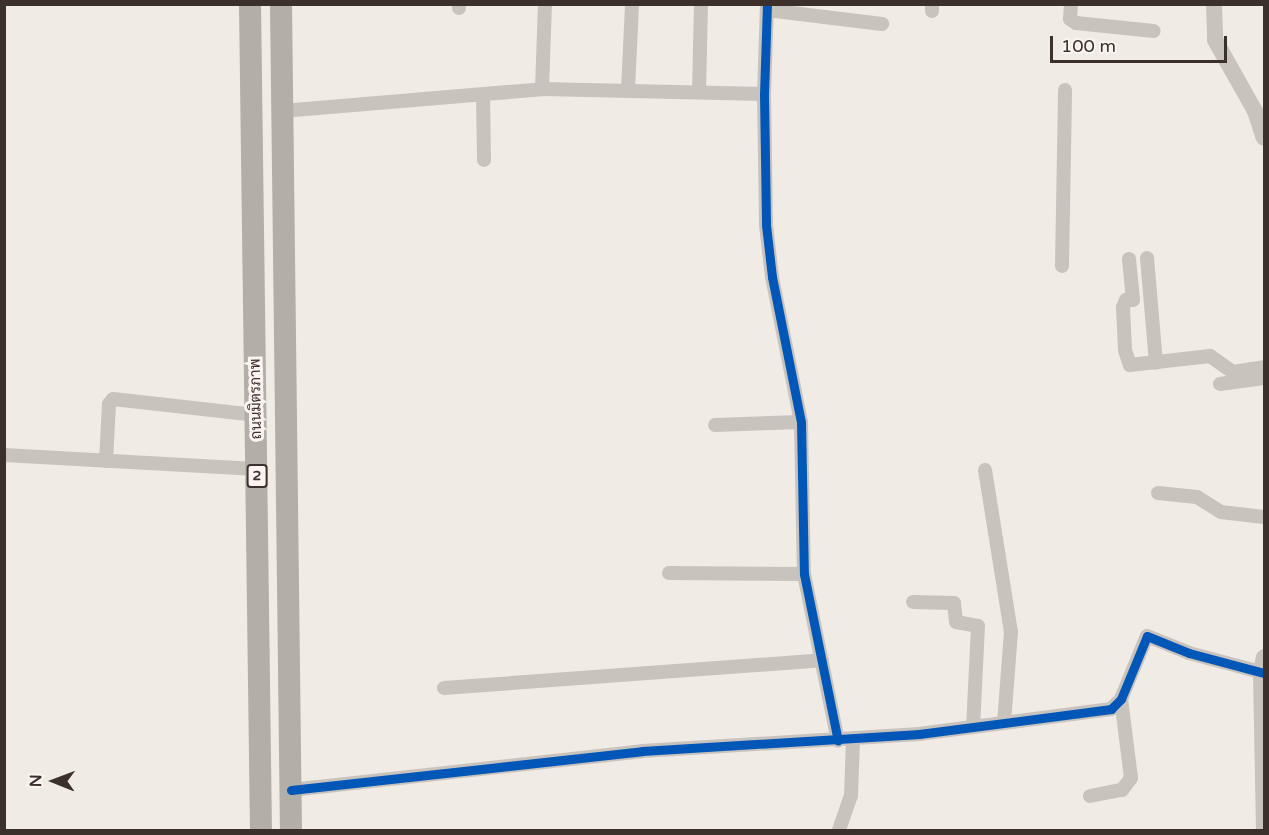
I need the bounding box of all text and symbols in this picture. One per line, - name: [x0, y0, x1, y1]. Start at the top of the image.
- scale bar: [1053, 24, 1230, 62]
- text: 100 m: [1061, 35, 1116, 57]
- street label: ถนนมิตรภาพ: [246, 358, 266, 440]
- road number: 2: [246, 465, 268, 487]
- north arrow: [24, 751, 84, 811]
- text: N: [26, 774, 46, 787]

